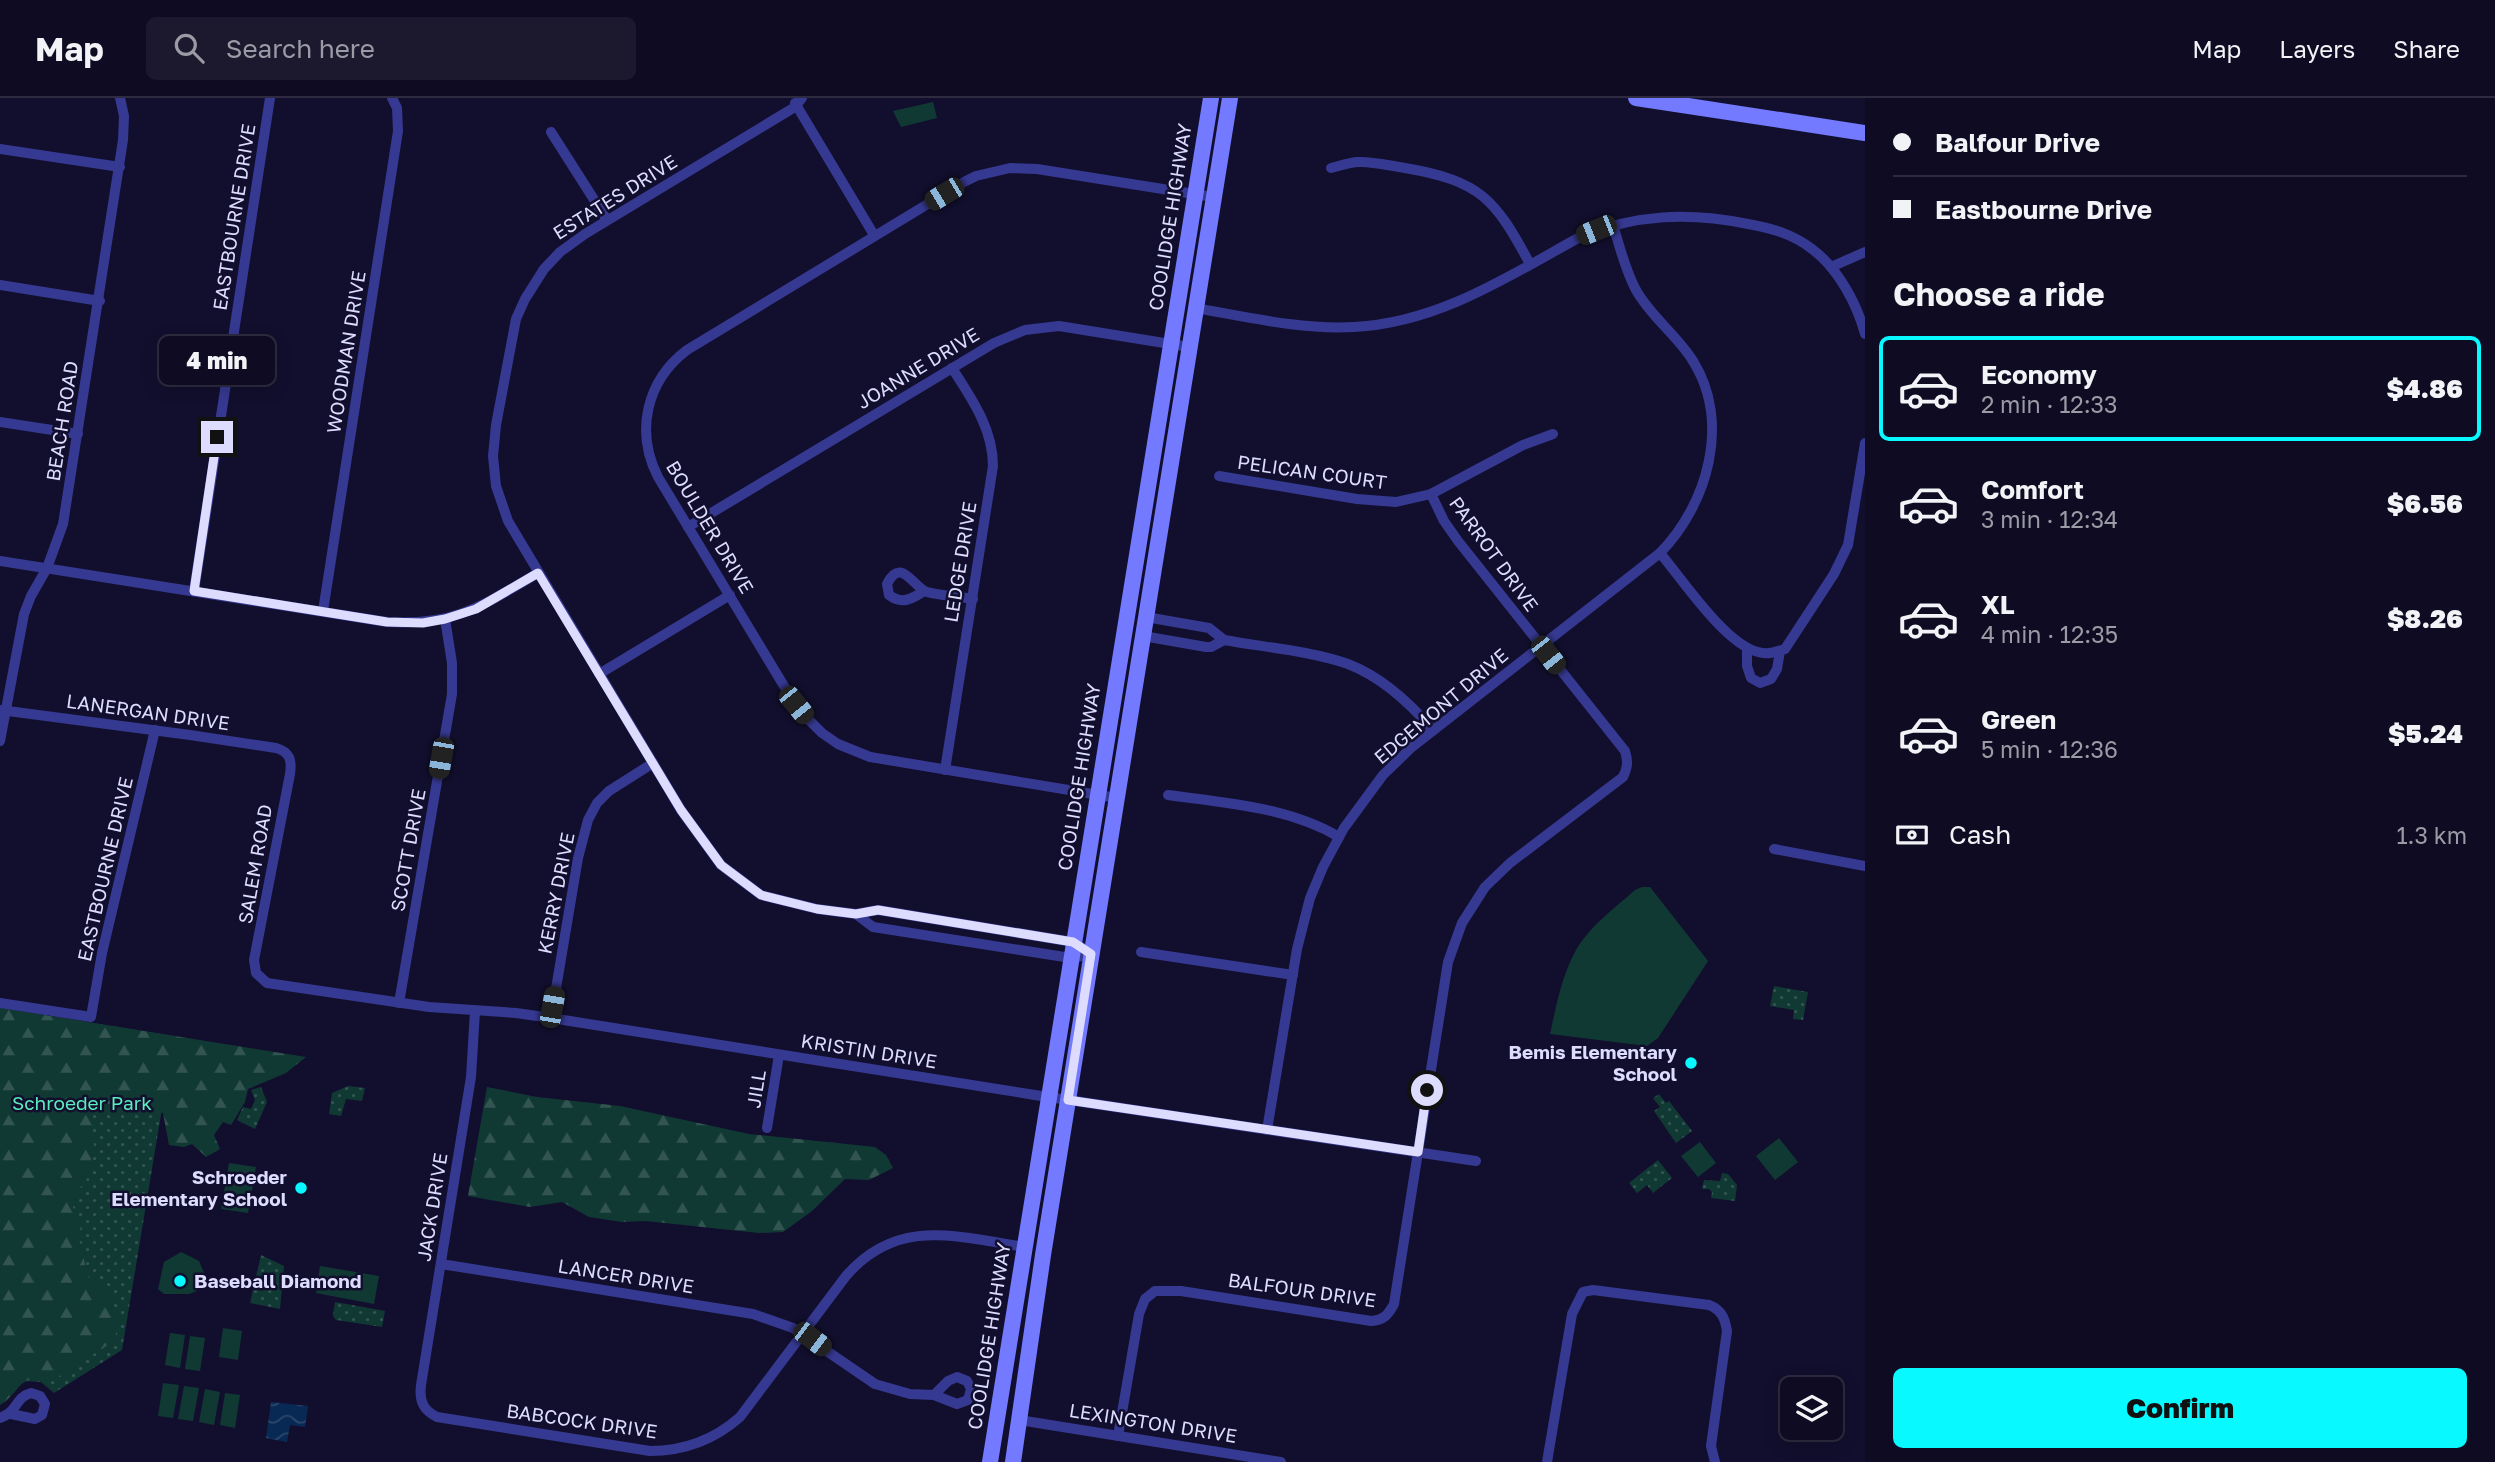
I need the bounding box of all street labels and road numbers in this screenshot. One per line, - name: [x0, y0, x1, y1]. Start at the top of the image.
- street label: EASTBOURNE DRIVE: [207, 122, 260, 312]
- street label: COOLIDGE HIGHWAY: [1143, 122, 1196, 312]
- street label: ESTATES DRIVE: [549, 149, 681, 244]
- street label: WOODMAN DRIVE: [321, 269, 370, 435]
- street label: JOANNE DRIVE: [852, 322, 983, 413]
- street label: BEACH ROAD: [41, 359, 82, 483]
- street label: PELICAN COURT: [1236, 450, 1388, 493]
- street label: BOULDER DRIVE: [662, 456, 759, 597]
- street label: PARROT DRIVE: [1445, 492, 1544, 616]
- street label: LEDGE DRIVE: [939, 500, 980, 624]
- street label: EDGEMONT DRIVE: [1369, 643, 1512, 768]
- street label: COOLIDGE HIGHWAY: [1052, 682, 1105, 872]
- street label: LANERGAN DRIVE: [65, 689, 231, 734]
- street label: EASTBOURNE DRIVE: [72, 774, 137, 963]
- street label: SCOTT DRIVE: [385, 787, 430, 913]
- street label: SALEM ROAD: [233, 802, 276, 925]
- street label: KERRY DRIVE: [532, 830, 579, 956]
- street label: KRISTIN DRIVE: [799, 1028, 939, 1073]
- street label: JILL: [741, 1068, 770, 1110]
- street label: JACK DRIVE: [412, 1151, 451, 1263]
- street label: COOLIDGE HIGHWAY: [962, 1241, 1015, 1431]
- street label: LANCER DRIVE: [556, 1253, 696, 1298]
- street label: BALFOUR DRIVE: [1227, 1268, 1378, 1311]
- street label: LEXINGTON DRIVE: [1068, 1398, 1239, 1447]
- street label: BABCOCK DRIVE: [505, 1399, 659, 1442]

